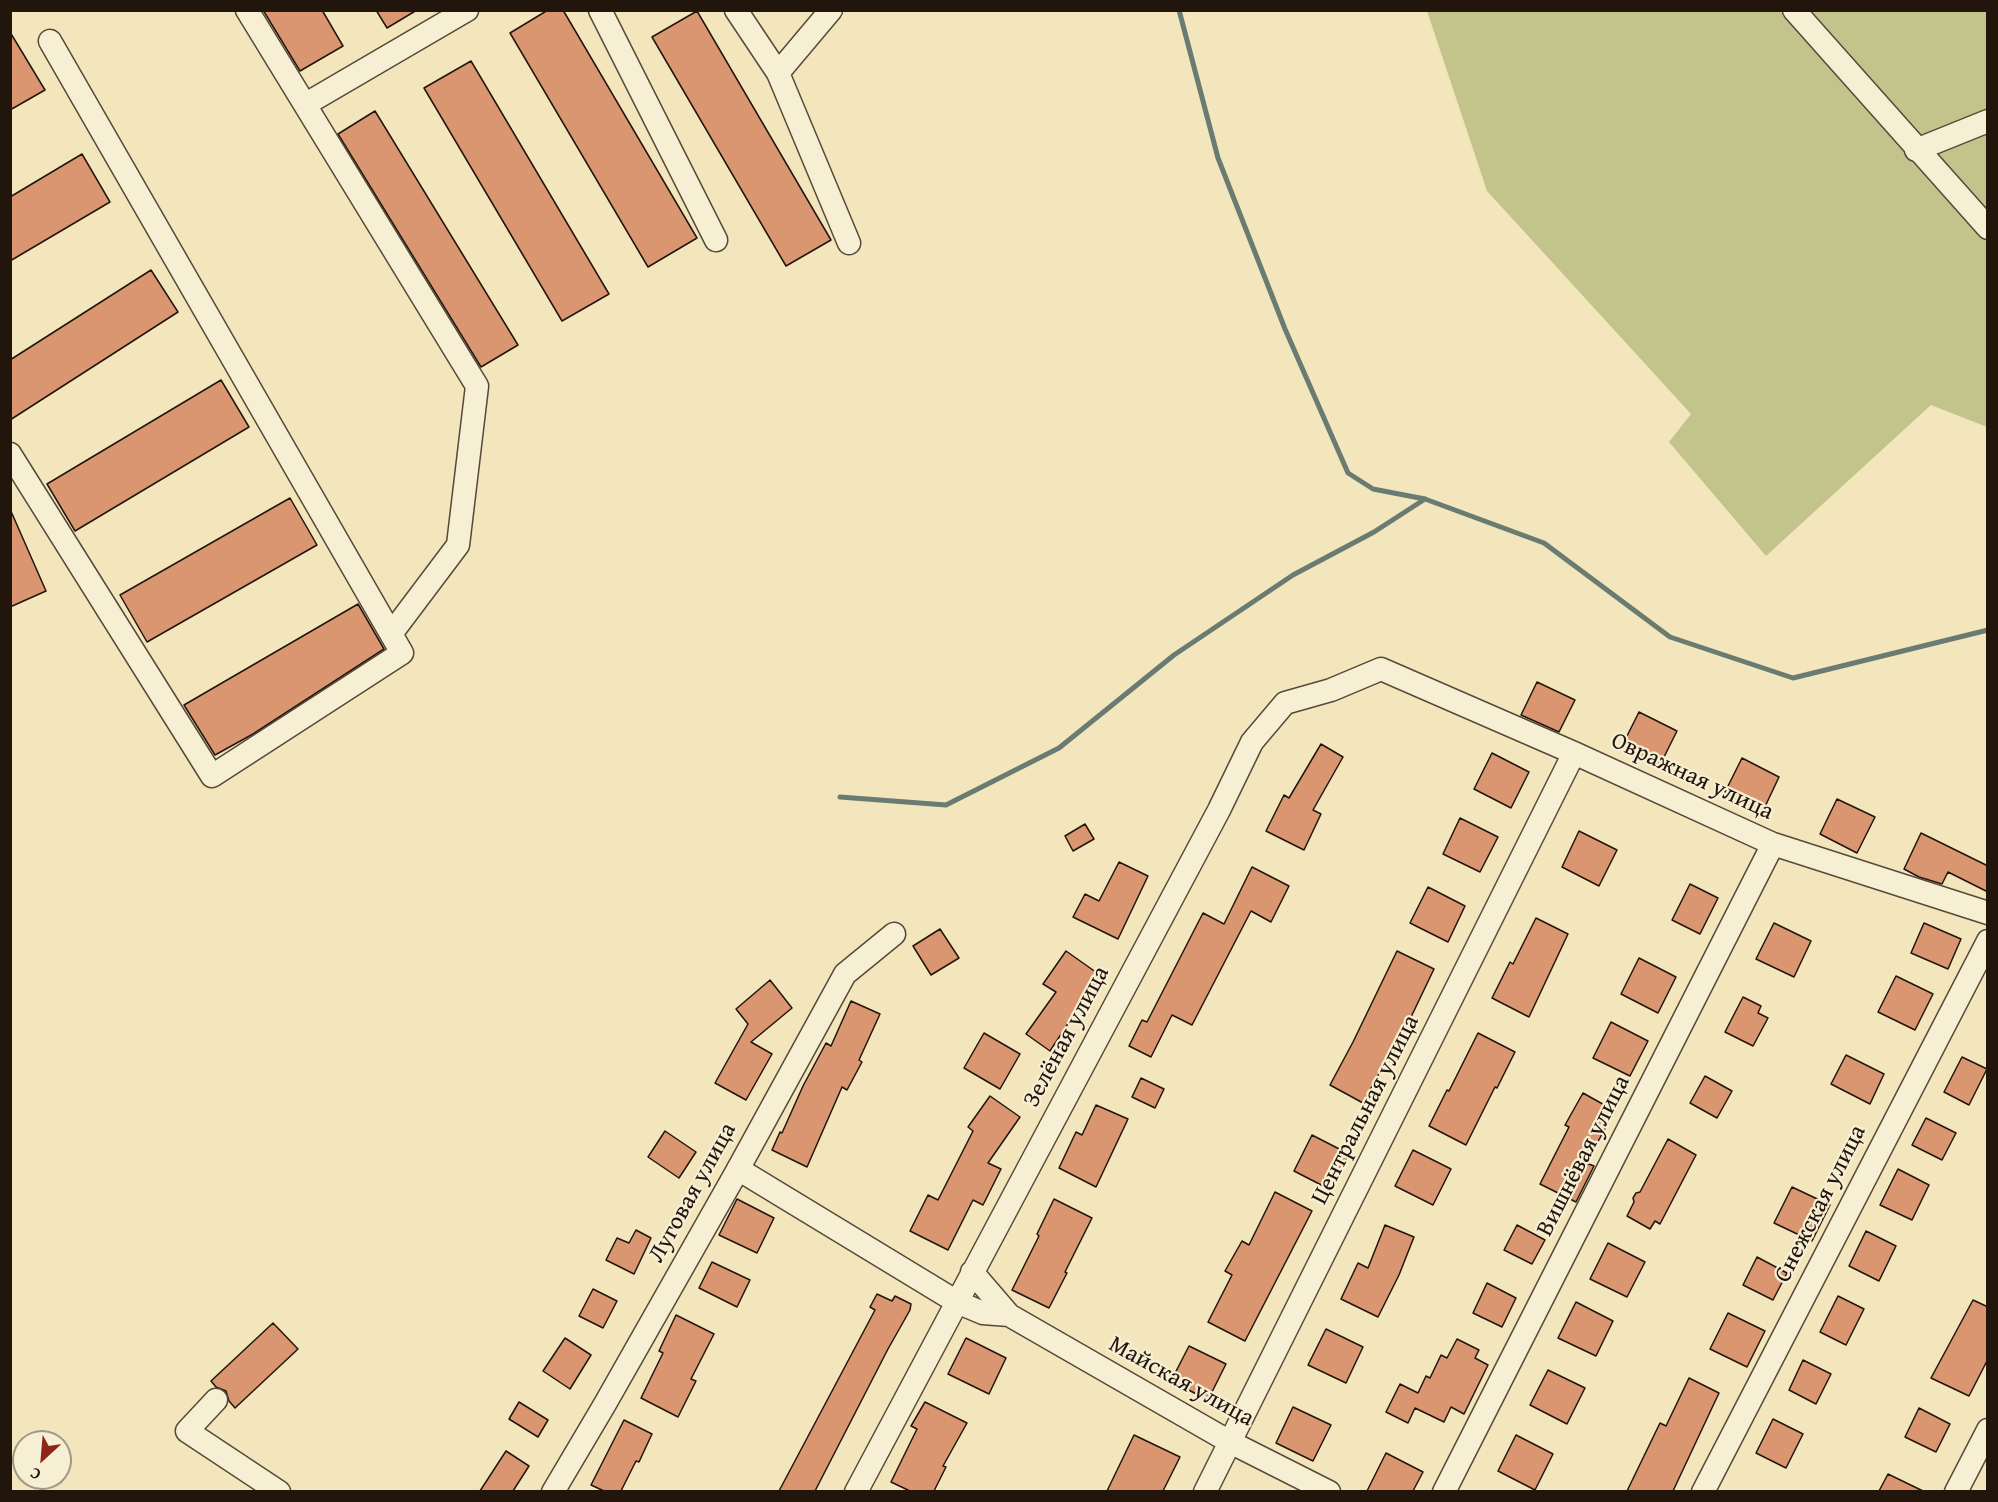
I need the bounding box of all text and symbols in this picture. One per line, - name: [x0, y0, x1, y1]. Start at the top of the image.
- street label: Овражная улица: [1606, 727, 1778, 827]
- street label: Зелёная улица: [1018, 961, 1116, 1113]
- street label: Центральная улица: [1306, 1010, 1426, 1210]
- street label: Вишнёвая улица: [1531, 1071, 1637, 1241]
- street label: Луговая улица: [643, 1118, 743, 1268]
- street label: Снежская улица: [1769, 1121, 1873, 1287]
- street label: Майская улица: [1103, 1330, 1259, 1434]
- north arrow: [12, 1430, 72, 1490]
- text: С: [26, 1462, 44, 1487]

